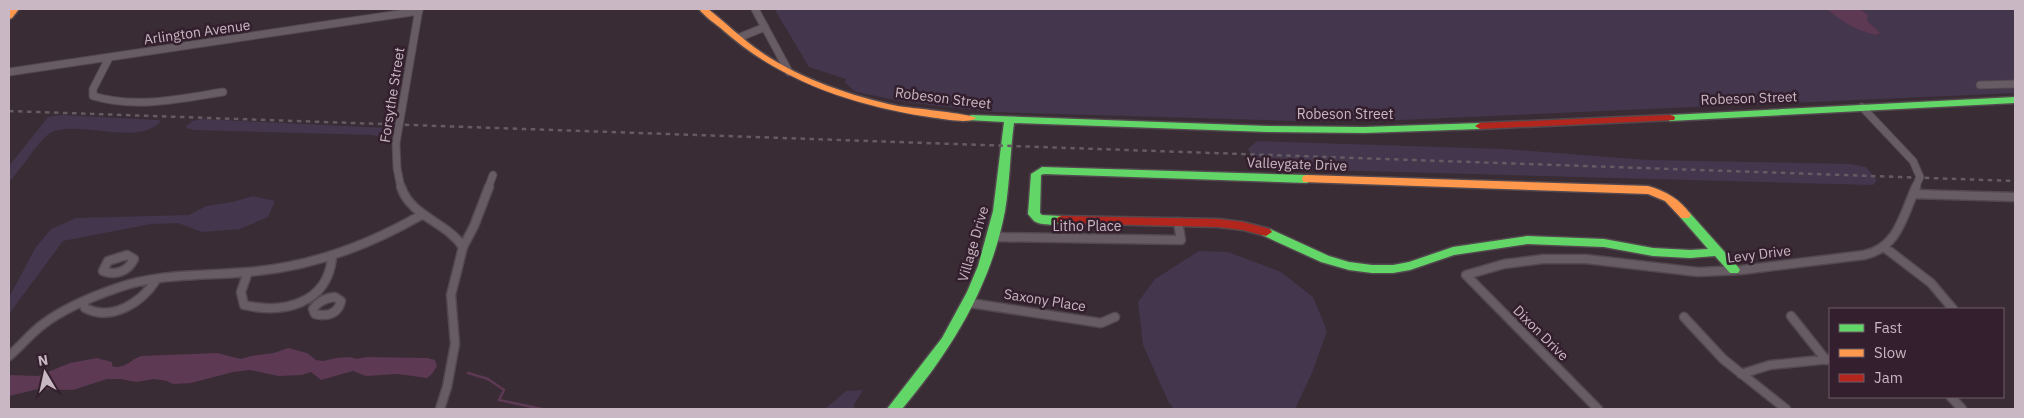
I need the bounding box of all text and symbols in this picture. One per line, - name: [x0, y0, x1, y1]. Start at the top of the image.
- street label: Arlington Avenue: [143, 16, 252, 48]
- street label: Forsythe Street: [376, 46, 408, 144]
- street label: Robeson Street: [894, 83, 992, 113]
- street label: Robeson Street: [1700, 87, 1798, 109]
- street label: Robeson Street: [1297, 105, 1393, 123]
- street label: Valleygate Drive: [1246, 153, 1348, 175]
- street label: Village Drive: [954, 204, 992, 284]
- street label: Litho Place: [1053, 217, 1122, 235]
- street label: Levy Drive: [1726, 241, 1792, 267]
- street label: Saxony Place: [1003, 285, 1088, 315]
- street label: Dixon Drive: [1509, 301, 1573, 365]
- legend: [1829, 308, 2004, 398]
- text: Fast: [1874, 318, 1902, 337]
- text: Slow: [1874, 343, 1907, 362]
- north arrow: [20, 348, 70, 398]
- text: N: [37, 350, 49, 370]
- text: Jam: [1874, 368, 1903, 387]

